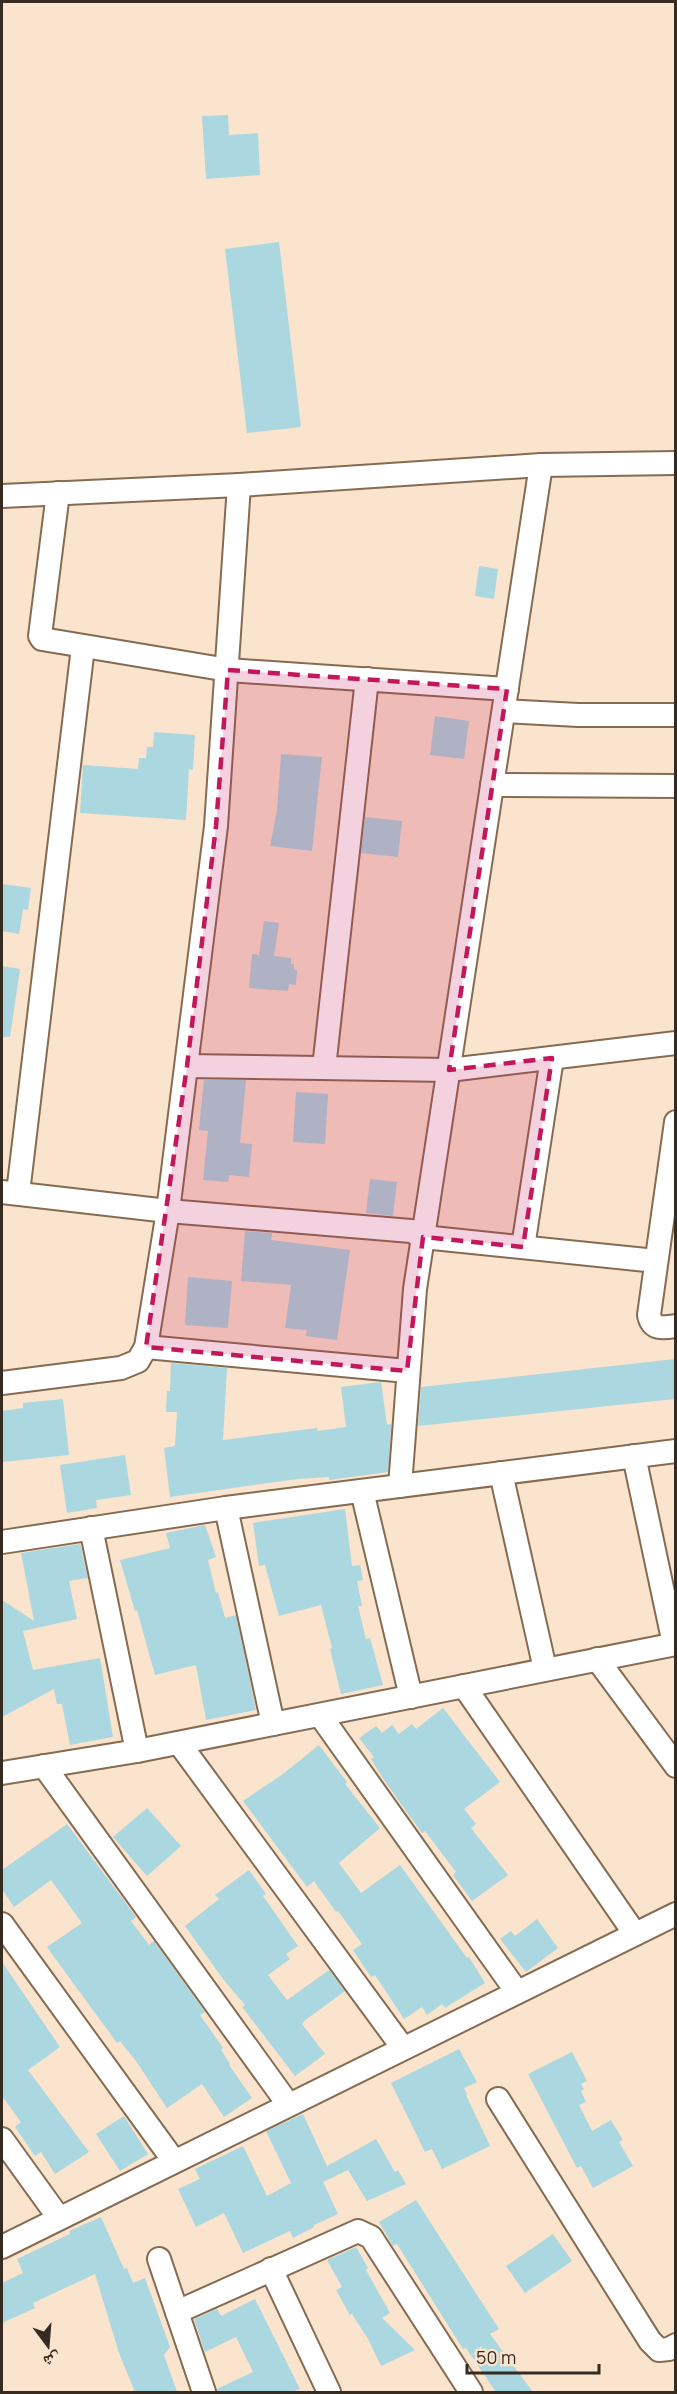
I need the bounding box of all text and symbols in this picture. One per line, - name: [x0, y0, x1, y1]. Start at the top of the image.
- north arrow: [18, 2316, 78, 2376]
- scale bar: [467, 2337, 599, 2375]
- text: 50 m: [476, 2345, 516, 2369]
- text: ش: [41, 2348, 63, 2373]

